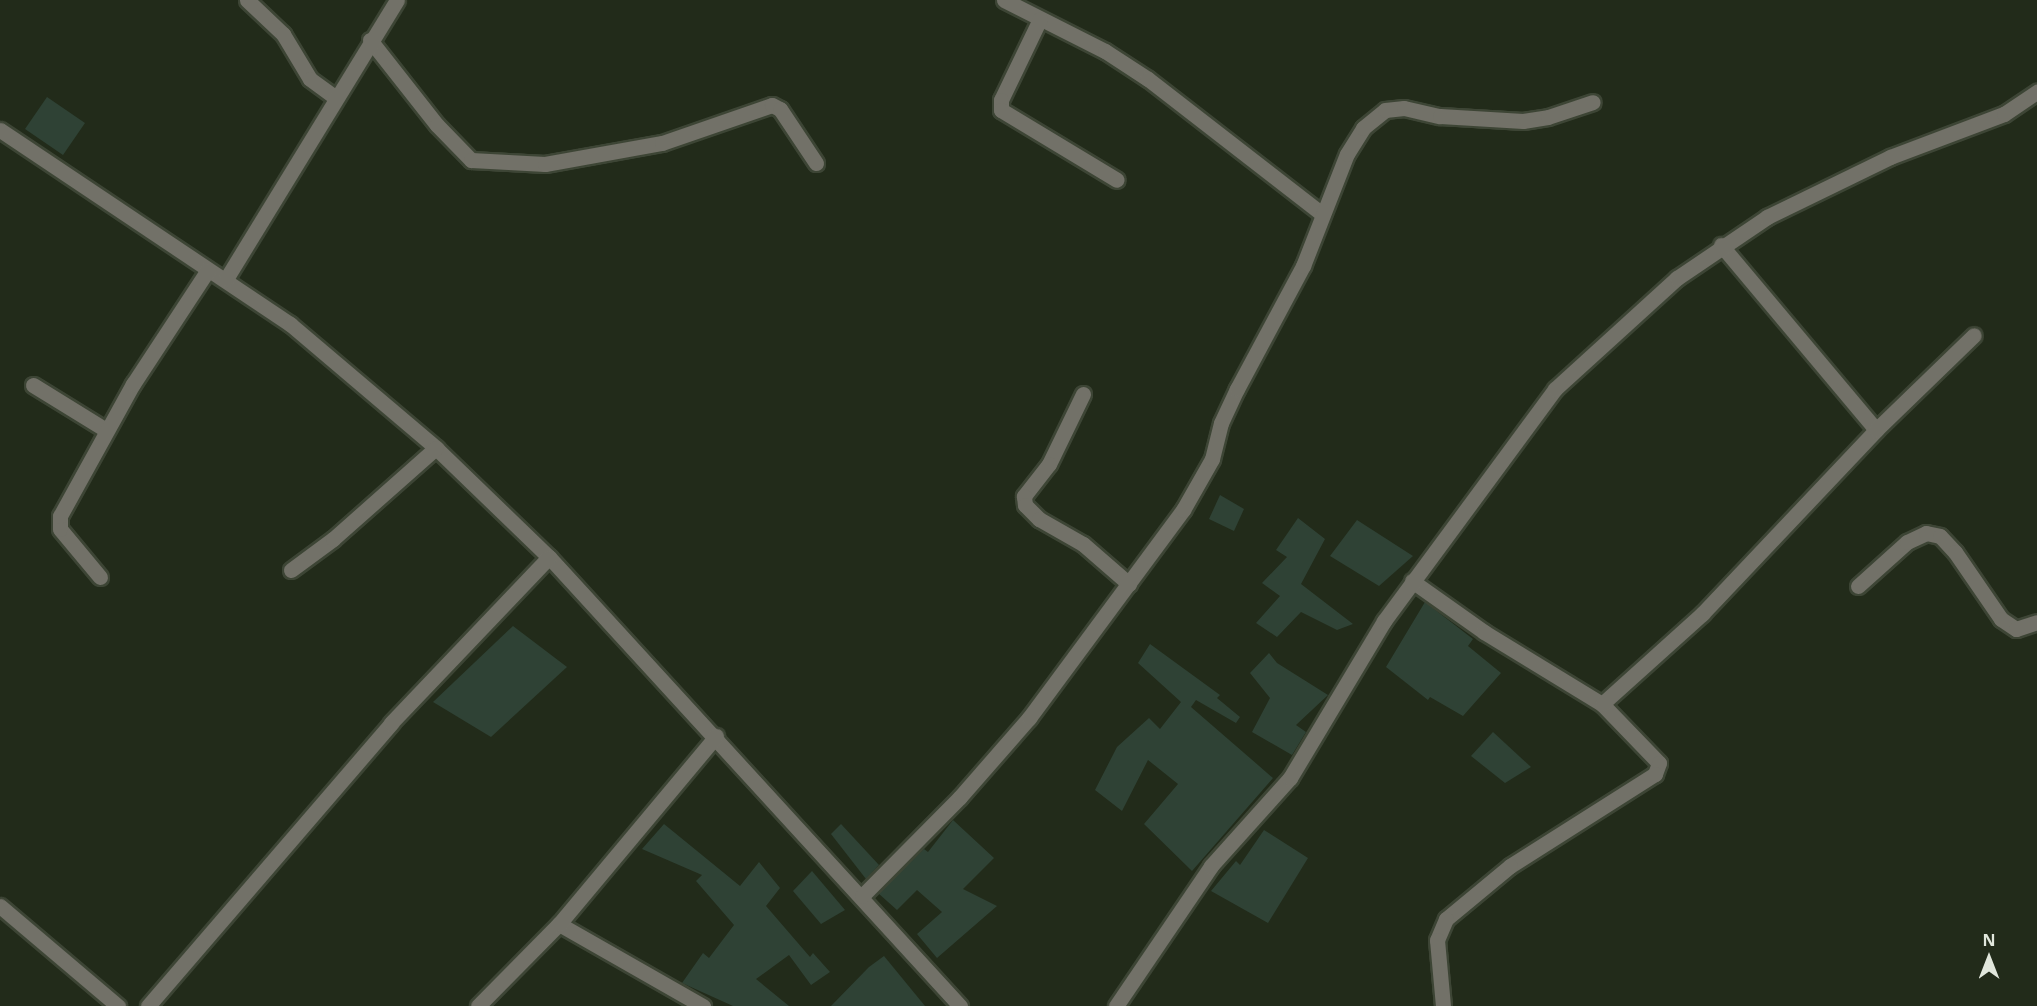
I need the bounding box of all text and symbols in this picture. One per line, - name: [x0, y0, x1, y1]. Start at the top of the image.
- north arrow: [1959, 928, 2019, 988]
- text: N: [1982, 929, 1996, 951]

